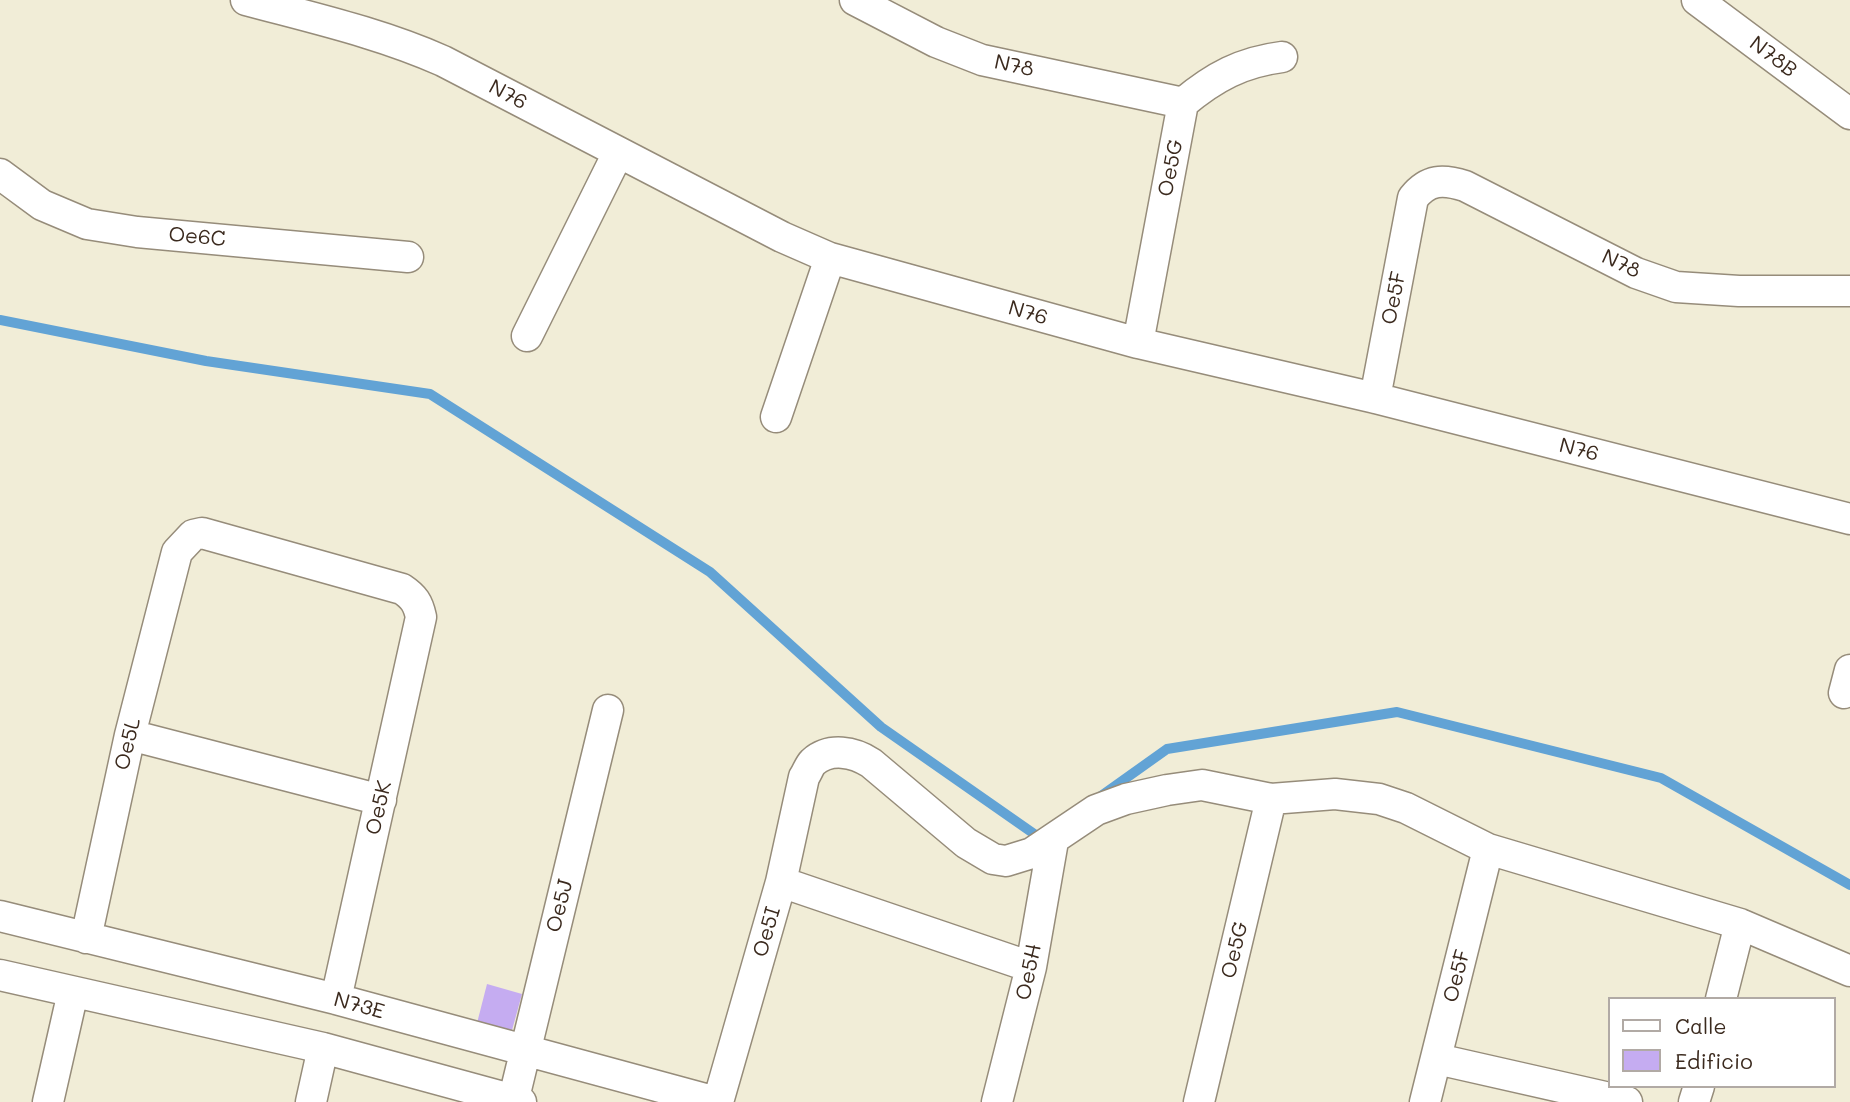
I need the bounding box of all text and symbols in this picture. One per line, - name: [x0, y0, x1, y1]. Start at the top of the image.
- street label: N78B: [1744, 31, 1802, 83]
- street label: N78: [992, 50, 1036, 82]
- street label: N76: [484, 75, 532, 115]
- street label: Oe5G: [1153, 137, 1189, 199]
- street label: Oe6C: [167, 222, 227, 252]
- street label: N78: [1598, 244, 1644, 284]
- street label: Oe5F: [1377, 269, 1411, 327]
- street label: N76: [1005, 295, 1051, 331]
- street label: N76: [1557, 433, 1601, 467]
- street label: Oe5L: [110, 715, 146, 773]
- street label: Oe5K: [361, 779, 397, 837]
- street label: Oe5J: [541, 877, 579, 935]
- street label: Oe5I: [748, 904, 786, 960]
- street label: Oe5G: [1216, 919, 1254, 981]
- street label: Oe5H: [1011, 942, 1047, 1002]
- street label: Oe5F: [1438, 947, 1476, 1005]
- street label: N73E: [331, 987, 387, 1025]
- legend: [1608, 997, 1836, 1088]
- text: Calle: [1675, 1012, 1727, 1039]
- text: Edificio: [1675, 1047, 1753, 1074]

